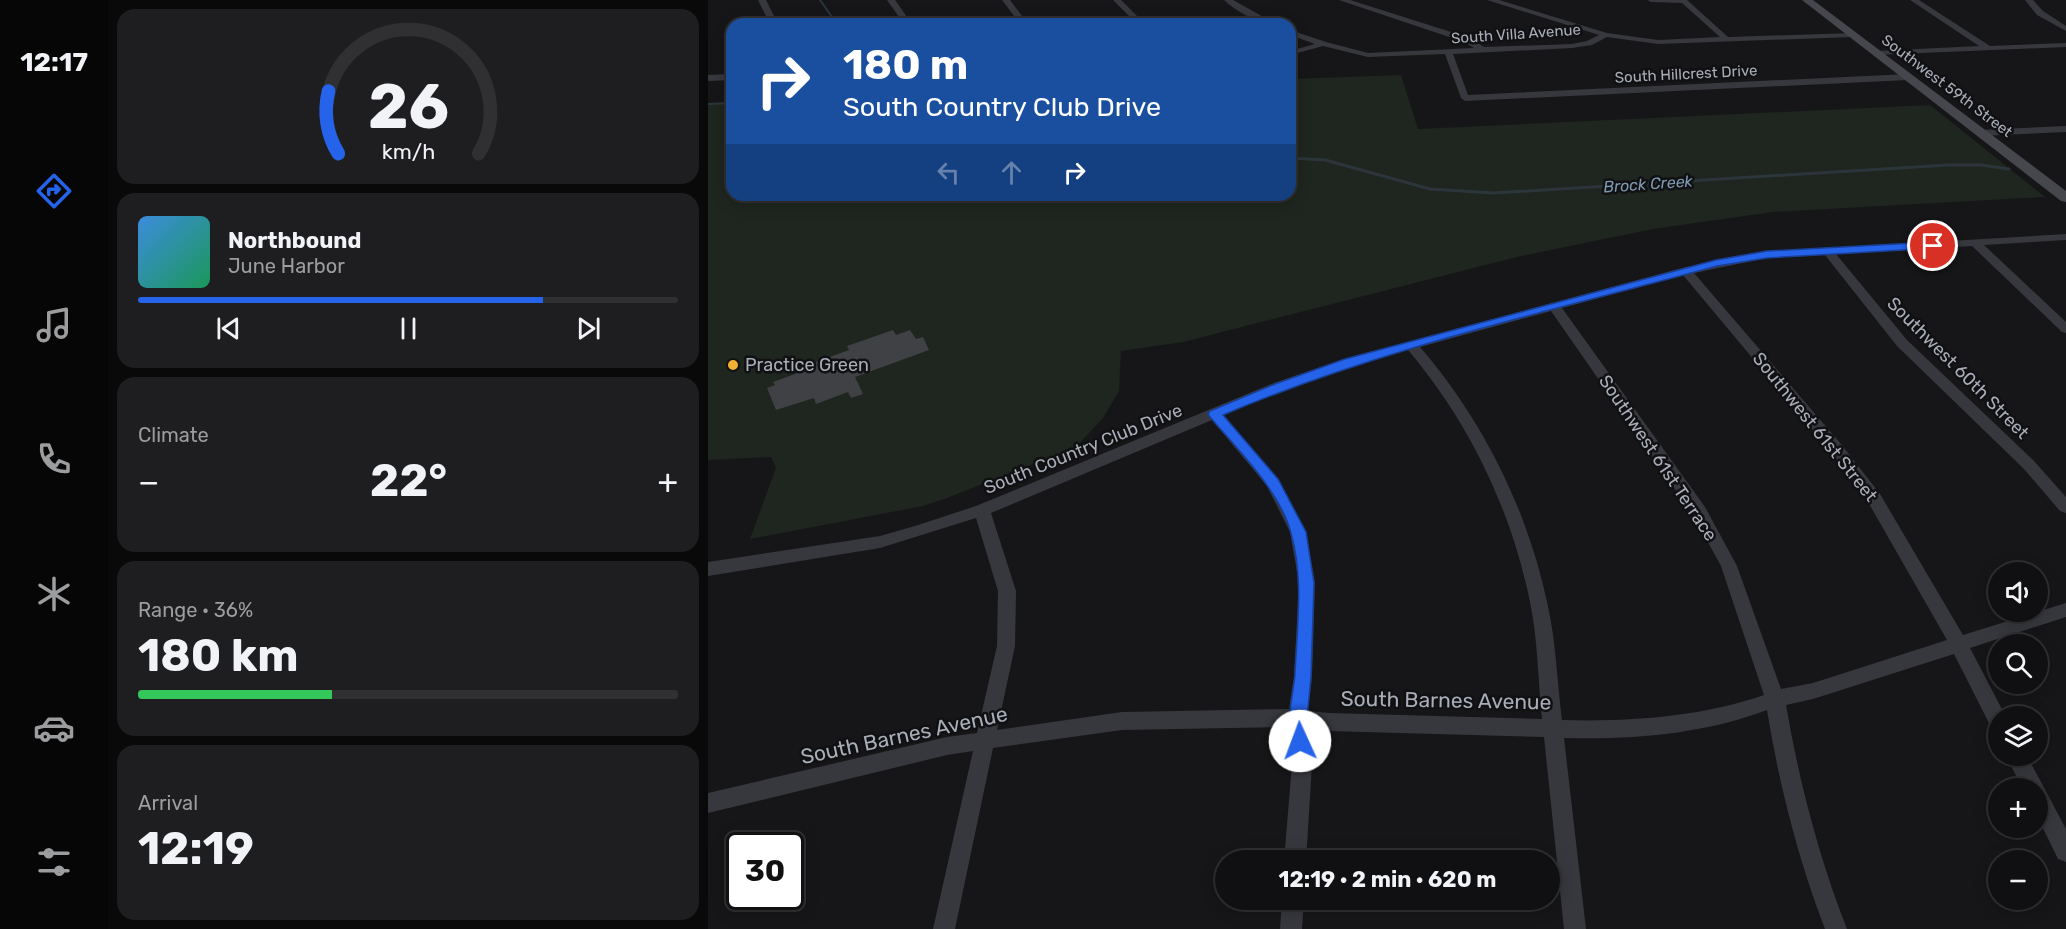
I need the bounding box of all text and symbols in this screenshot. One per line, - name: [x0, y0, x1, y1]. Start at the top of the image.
- street label: South Villa Avenue: [1451, 20, 1581, 48]
- street label: Southwest 59th Street: [1878, 31, 2016, 141]
- text: 180 m: [843, 40, 968, 90]
- icon: right: [744, 42, 822, 120]
- text: 12:17: [20, 46, 88, 78]
- street label: South Hillcrest Drive: [1614, 61, 1758, 87]
- text: 26: [367, 70, 449, 144]
- text: South Country Club Drive: [843, 91, 1161, 123]
- text: km/h: [381, 139, 435, 164]
- icon: left: [932, 156, 965, 189]
- icon: ahead: [995, 156, 1028, 189]
- icon: right: [1058, 156, 1091, 189]
- icon: directions: [33, 170, 75, 212]
- water label: Brock Creek: [1603, 171, 1694, 197]
- pin: [1907, 220, 1958, 271]
- text: Northbound: [228, 227, 361, 254]
- icon: arrive: [1916, 229, 1949, 262]
- text: June Harbor: [228, 254, 345, 278]
- street label: Southwest 60th Street: [1882, 292, 2034, 444]
- icon: music: [33, 304, 75, 346]
- icon: previous: [212, 312, 245, 345]
- icon: pause: [392, 312, 425, 345]
- icon: next: [572, 312, 605, 345]
- street label: Southwest 61st Street: [1748, 348, 1882, 506]
- place label: Practice Green: [745, 354, 869, 376]
- marker: Practice Green: [726, 358, 740, 372]
- street label: Southwest 61st Terrace: [1594, 371, 1722, 545]
- street label: South Country Club Drive: [981, 399, 1185, 499]
- text: Climate: [138, 423, 209, 447]
- icon: phone: [33, 438, 75, 480]
- text: 22°: [370, 454, 447, 507]
- text: −: [138, 462, 159, 501]
- text: +: [657, 462, 678, 501]
- map controls: [1988, 562, 2048, 910]
- button: sound: [1988, 562, 2048, 622]
- icon: climate: [33, 573, 75, 615]
- text: Range · 36%: [138, 598, 253, 622]
- text: 180 km: [138, 629, 299, 682]
- button: search: [1988, 634, 2048, 694]
- street label: South Barnes Avenue: [1340, 686, 1552, 714]
- street label: South Barnes Avenue: [798, 701, 1010, 769]
- button: layers: [1988, 706, 2048, 766]
- icon: car: [33, 707, 75, 749]
- position arrow: [1268, 709, 1332, 773]
- button: +: [1988, 778, 2048, 838]
- text: Arrival: [138, 791, 198, 815]
- text: 12:19: [138, 822, 254, 875]
- speed limit sign: 30: [726, 832, 804, 910]
- icon: filters: [33, 841, 75, 883]
- button: −: [1988, 850, 2048, 910]
- text: 12:19 · 2 min · 620 m: [1279, 866, 1496, 893]

